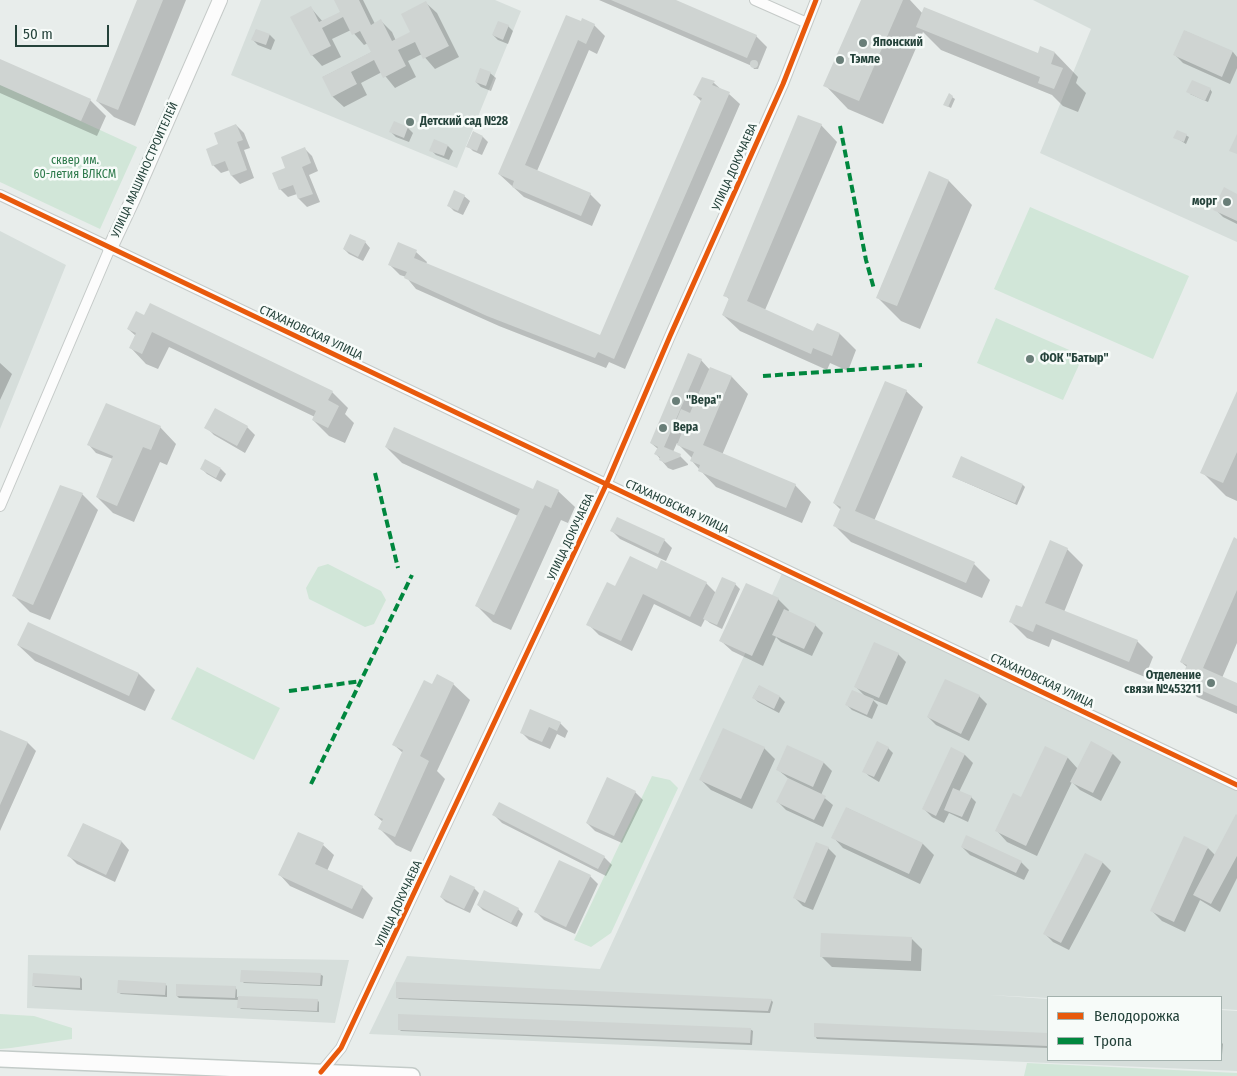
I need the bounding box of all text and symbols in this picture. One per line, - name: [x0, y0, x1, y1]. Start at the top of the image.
- scale bar: [18, 15, 111, 47]
- text: 50 m: [23, 25, 53, 43]
- place label: Японский: [873, 36, 923, 50]
- marker: Японский: [857, 37, 869, 49]
- place label: Тэмле: [850, 53, 880, 67]
- marker: Тэмле: [834, 54, 846, 66]
- street label: УЛИЦА МАШИНОСТРОИТЕЛЕЙ: [109, 100, 181, 240]
- place label: Детский сад №28: [420, 115, 508, 129]
- marker: Детский сад №28: [404, 116, 416, 128]
- street label: УЛИЦА ДОКУЧАЕВА: [709, 121, 761, 213]
- park label: сквер им. 60-летия ВЛКСМ: [34, 154, 116, 182]
- place label: морг: [1192, 195, 1217, 209]
- marker: морг: [1221, 196, 1233, 208]
- street label: СТАХАНОВСКАЯ УЛИЦА: [257, 303, 365, 363]
- place label: ФОК "Батыр": [1040, 352, 1109, 366]
- marker: ФОК "Батыр": [1024, 353, 1036, 365]
- place label: "Вера": [686, 394, 721, 408]
- marker: "Вера": [670, 395, 682, 407]
- place label: Вера: [673, 421, 698, 435]
- marker: Вера: [657, 422, 669, 434]
- street label: СТАХАНОВСКАЯ УЛИЦА: [623, 477, 731, 537]
- street label: УЛИЦА ДОКУЧАЕВА: [545, 491, 597, 583]
- street label: СТАХАНОВСКАЯ УЛИЦА: [988, 651, 1096, 711]
- place label: Отделение связи №453211: [1124, 669, 1201, 697]
- marker: Отделение связи №453211: [1205, 677, 1217, 689]
- street label: УЛИЦА ДОКУЧАЕВА: [373, 858, 425, 950]
- legend: [1047, 996, 1222, 1061]
- text: Велодорожка: [1094, 1007, 1180, 1025]
- text: Тропа: [1094, 1032, 1132, 1050]

